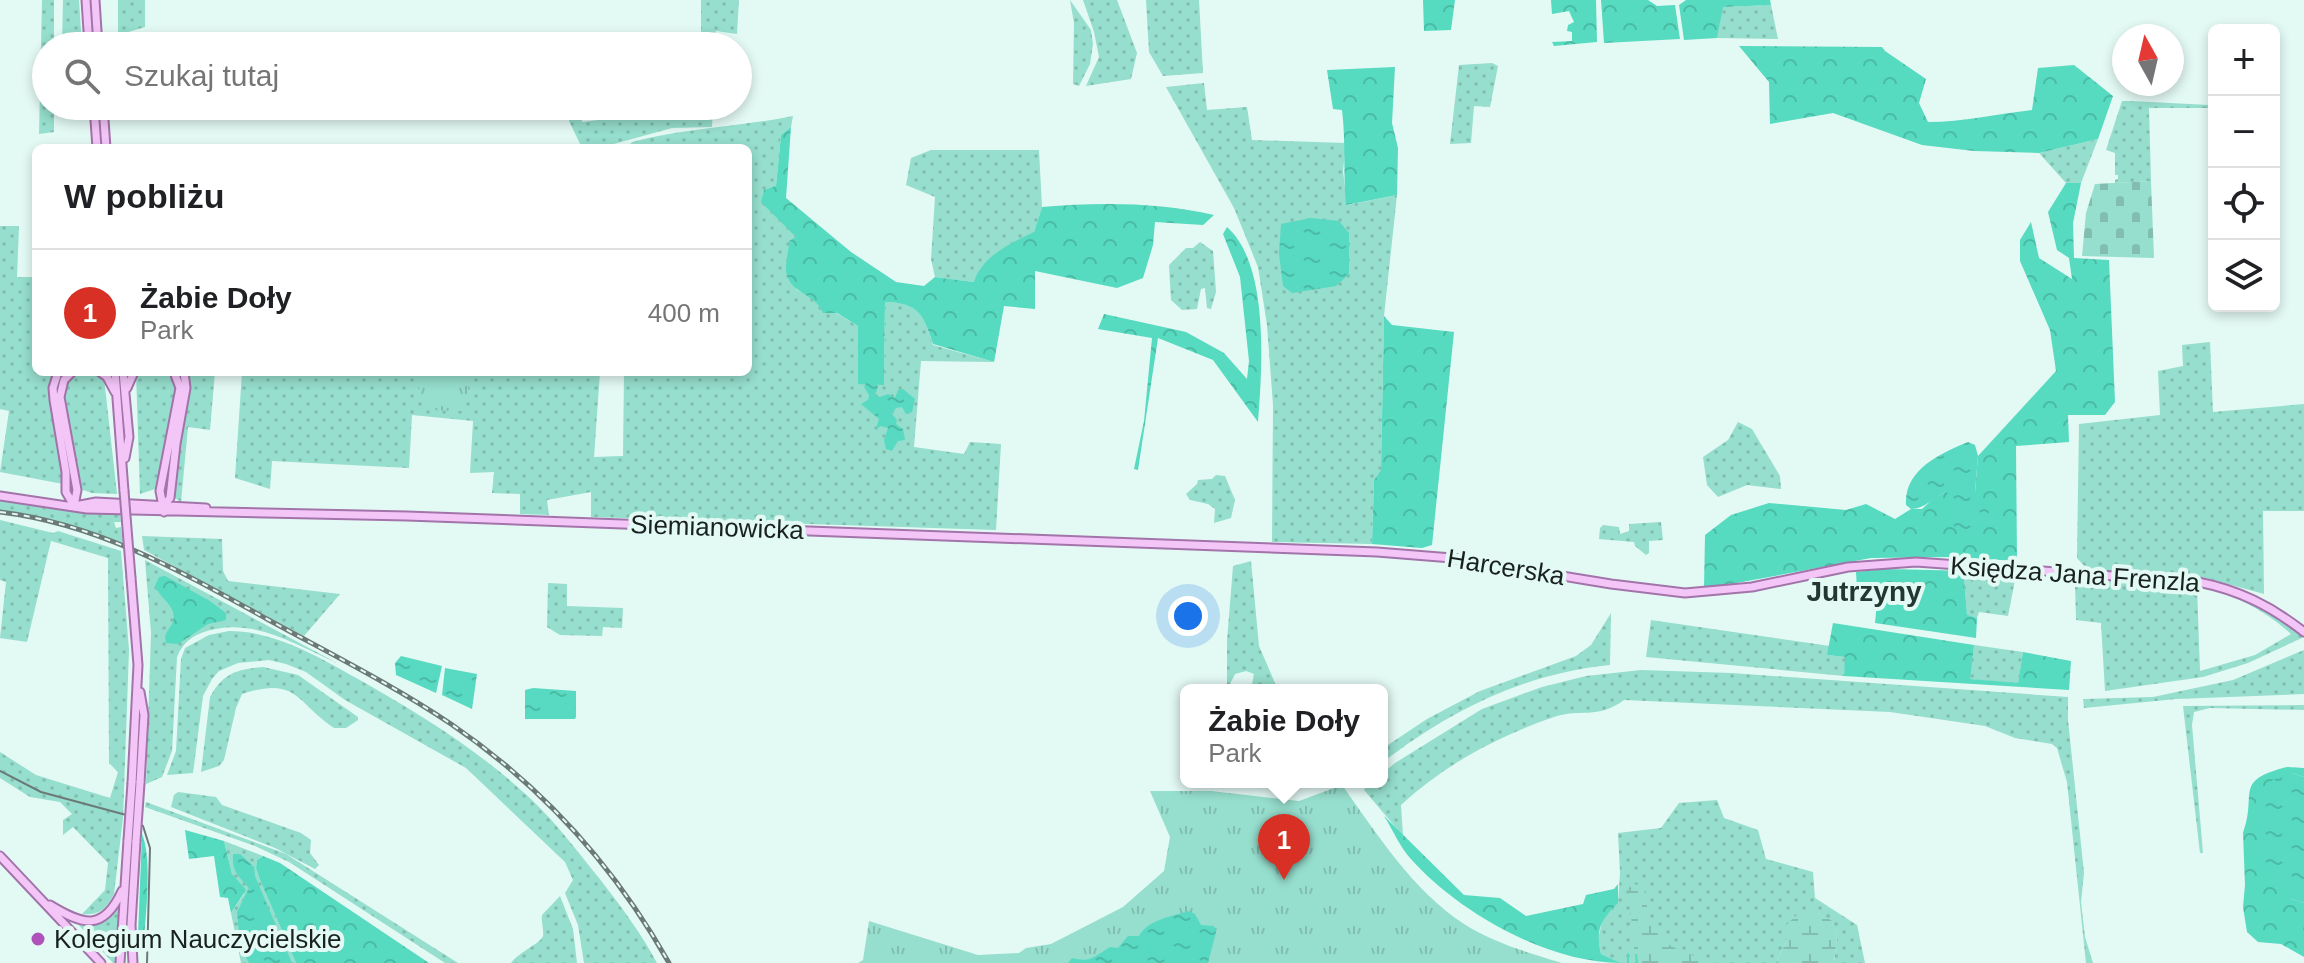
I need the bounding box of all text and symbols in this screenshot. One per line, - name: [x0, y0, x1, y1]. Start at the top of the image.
- north arrow: [2112, 24, 2184, 96]
- map controls: [2208, 24, 2280, 312]
- button: +: [2208, 24, 2280, 96]
- search box: [32, 32, 752, 120]
- icon: search: [60, 54, 104, 98]
- text: Szukaj tutaj: [124, 59, 279, 92]
- button: −: [2208, 96, 2280, 168]
- button: locate: [2208, 168, 2280, 240]
- text: W pobliżu: [64, 177, 225, 215]
- button: layers: [2208, 240, 2280, 312]
- text: Żabie Doły: [140, 281, 292, 314]
- text: 1: [83, 298, 97, 328]
- text: 400 m: [648, 298, 720, 328]
- text: Park: [140, 315, 193, 345]
- street label: Siemianowicka: [630, 509, 805, 545]
- street label: Harcerska: [1445, 543, 1567, 591]
- street label: Księdza Jana Frenzla: [1949, 550, 2201, 598]
- district label: Jutrzyny: [1806, 576, 1922, 607]
- your location: [1168, 596, 1208, 636]
- popup: [1180, 684, 1388, 788]
- text: Żabie Doły: [1208, 704, 1360, 737]
- text: Park: [1208, 738, 1262, 768]
- pin: 1: [1258, 814, 1310, 880]
- place label: Kolegium Nauczycielskie: [54, 924, 342, 954]
- marker: Kolegium Nauczycielskie: [29, 930, 47, 948]

